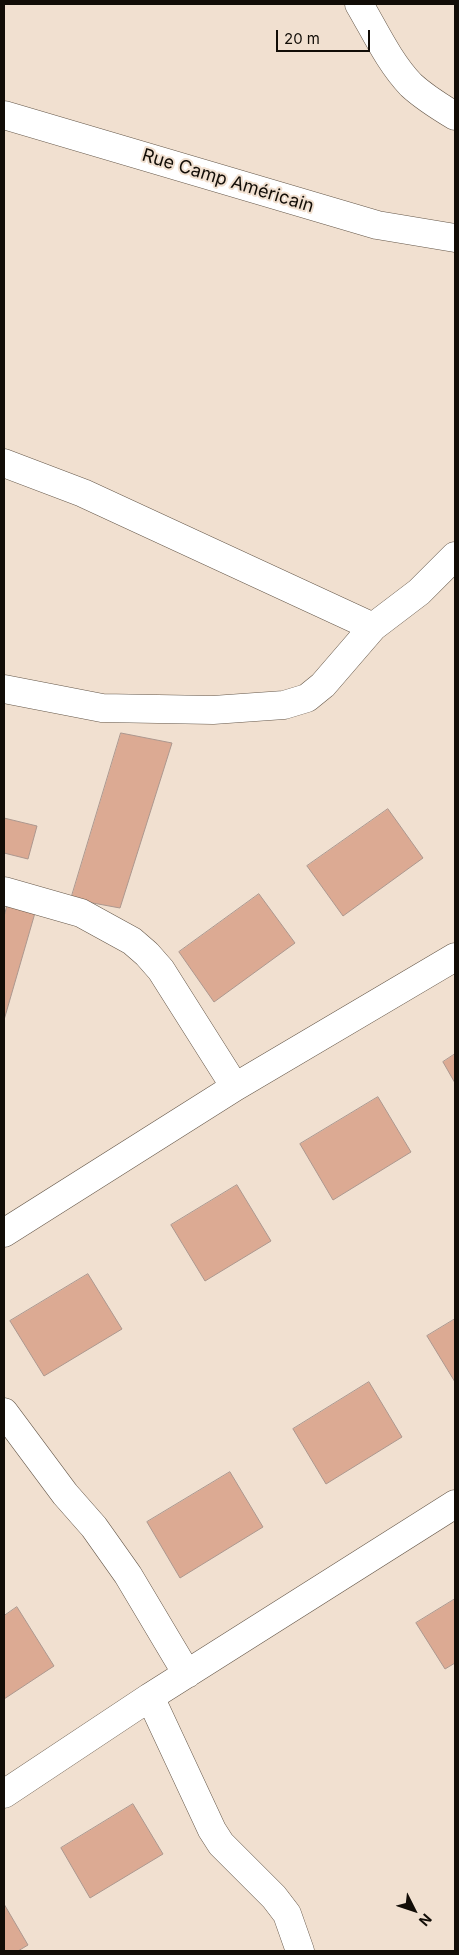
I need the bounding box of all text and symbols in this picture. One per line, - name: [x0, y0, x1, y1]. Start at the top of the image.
- scale bar: [279, 20, 373, 52]
- text: 20 m: [284, 29, 320, 48]
- street label: Rue Camp Américain: [139, 145, 317, 217]
- north arrow: [389, 1885, 439, 1935]
- text: N: [416, 1911, 436, 1930]

